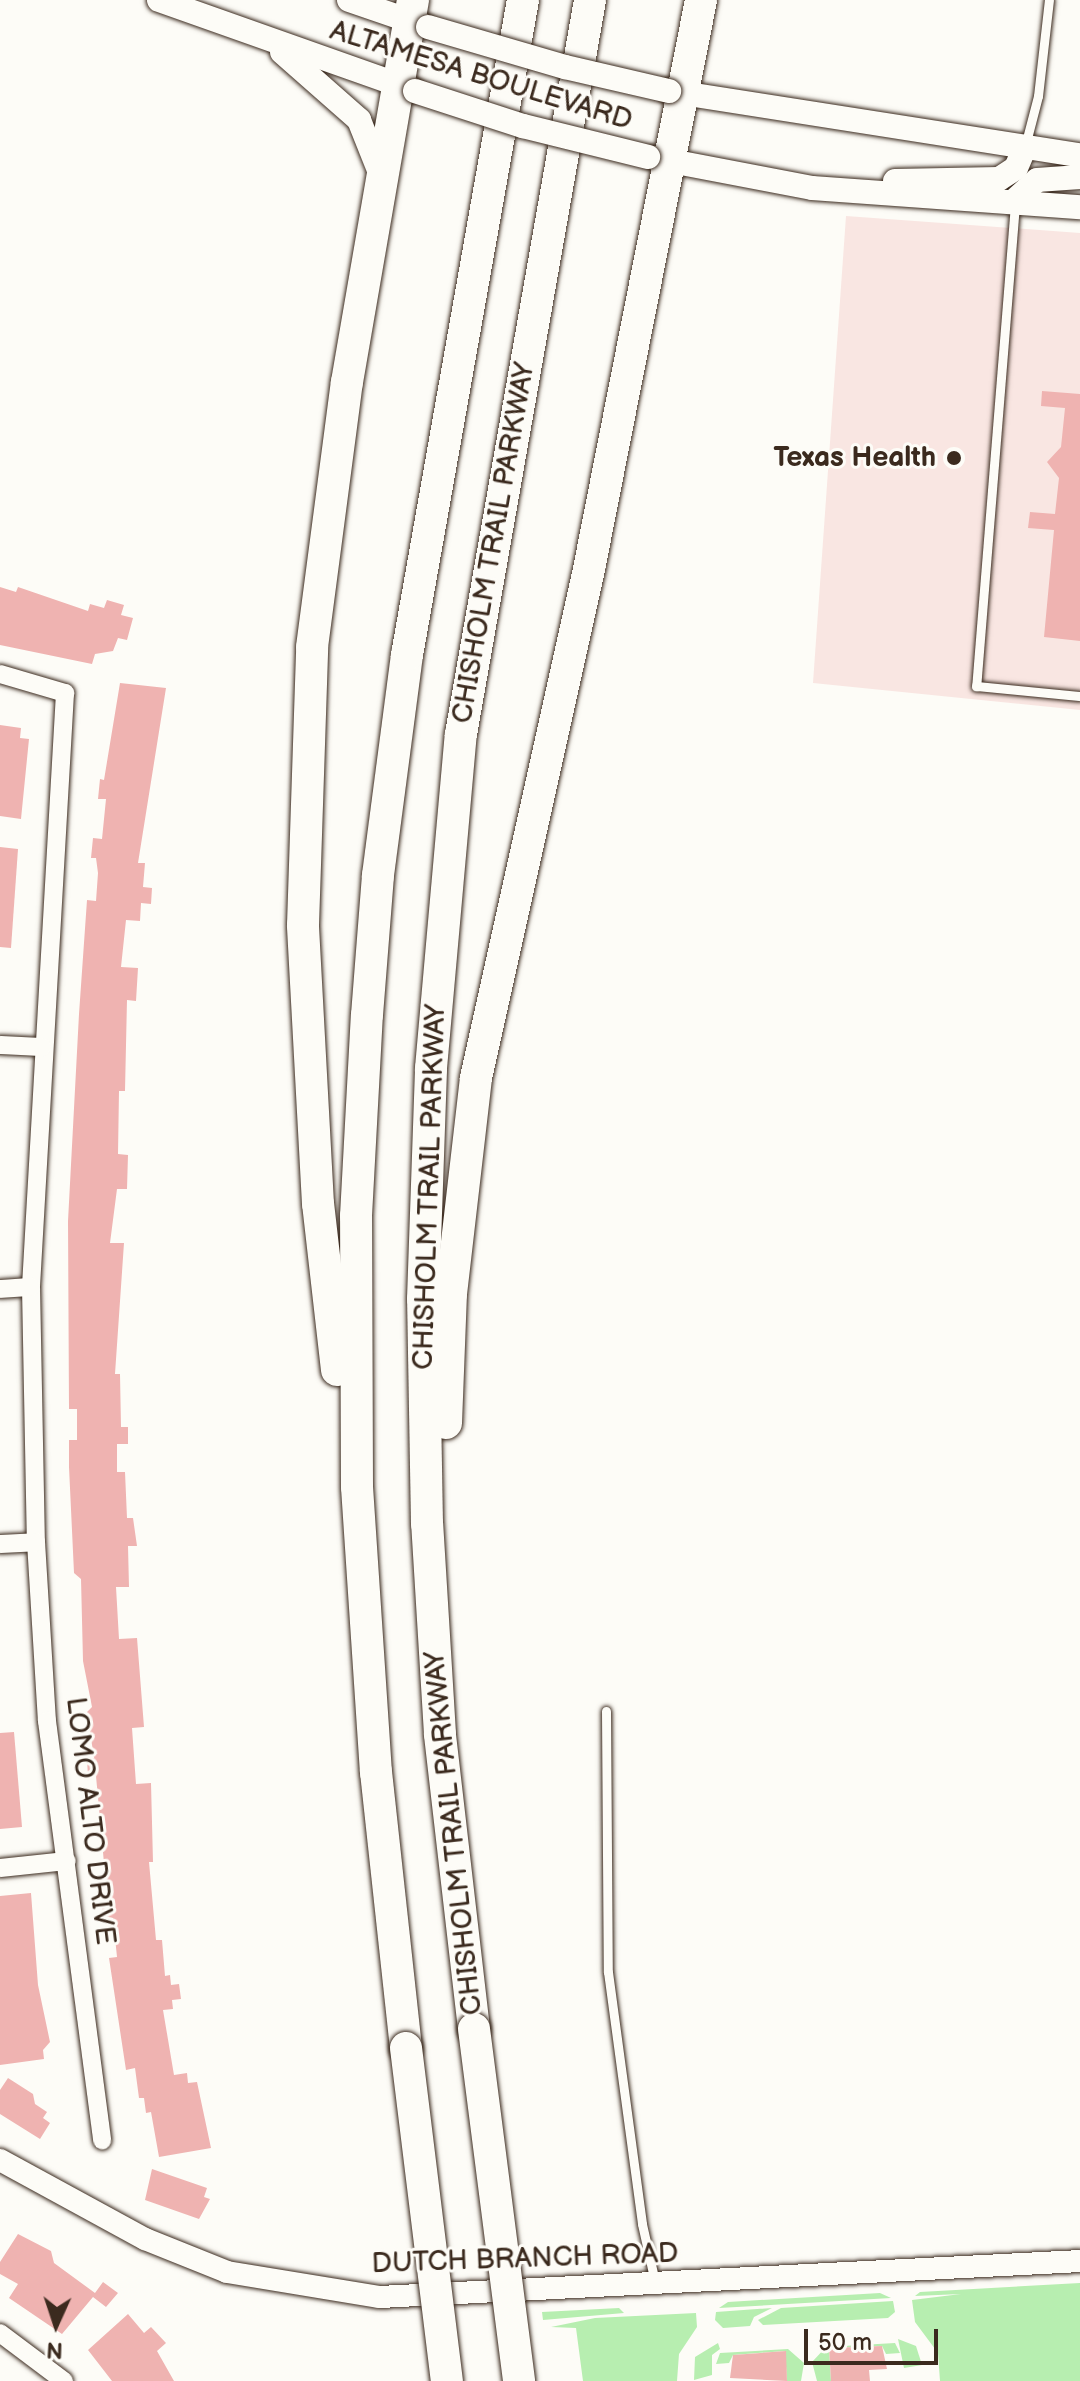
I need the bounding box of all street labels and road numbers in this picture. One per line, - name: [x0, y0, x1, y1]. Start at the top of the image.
- street label: ALTAMESA BOULEVARD: [326, 14, 636, 138]
- street label: CHISHOLM TRAIL PARKWAY: [446, 359, 542, 727]
- street label: CHISHOLM TRAIL PARKWAY: [407, 1003, 453, 1371]
- street label: CHISHOLM TRAIL PARKWAY: [418, 1649, 490, 2017]
- street label: LOMO ALTO DRIVE: [58, 1695, 122, 1947]
- street label: DUTCH BRANCH ROAD: [371, 2237, 679, 2281]

